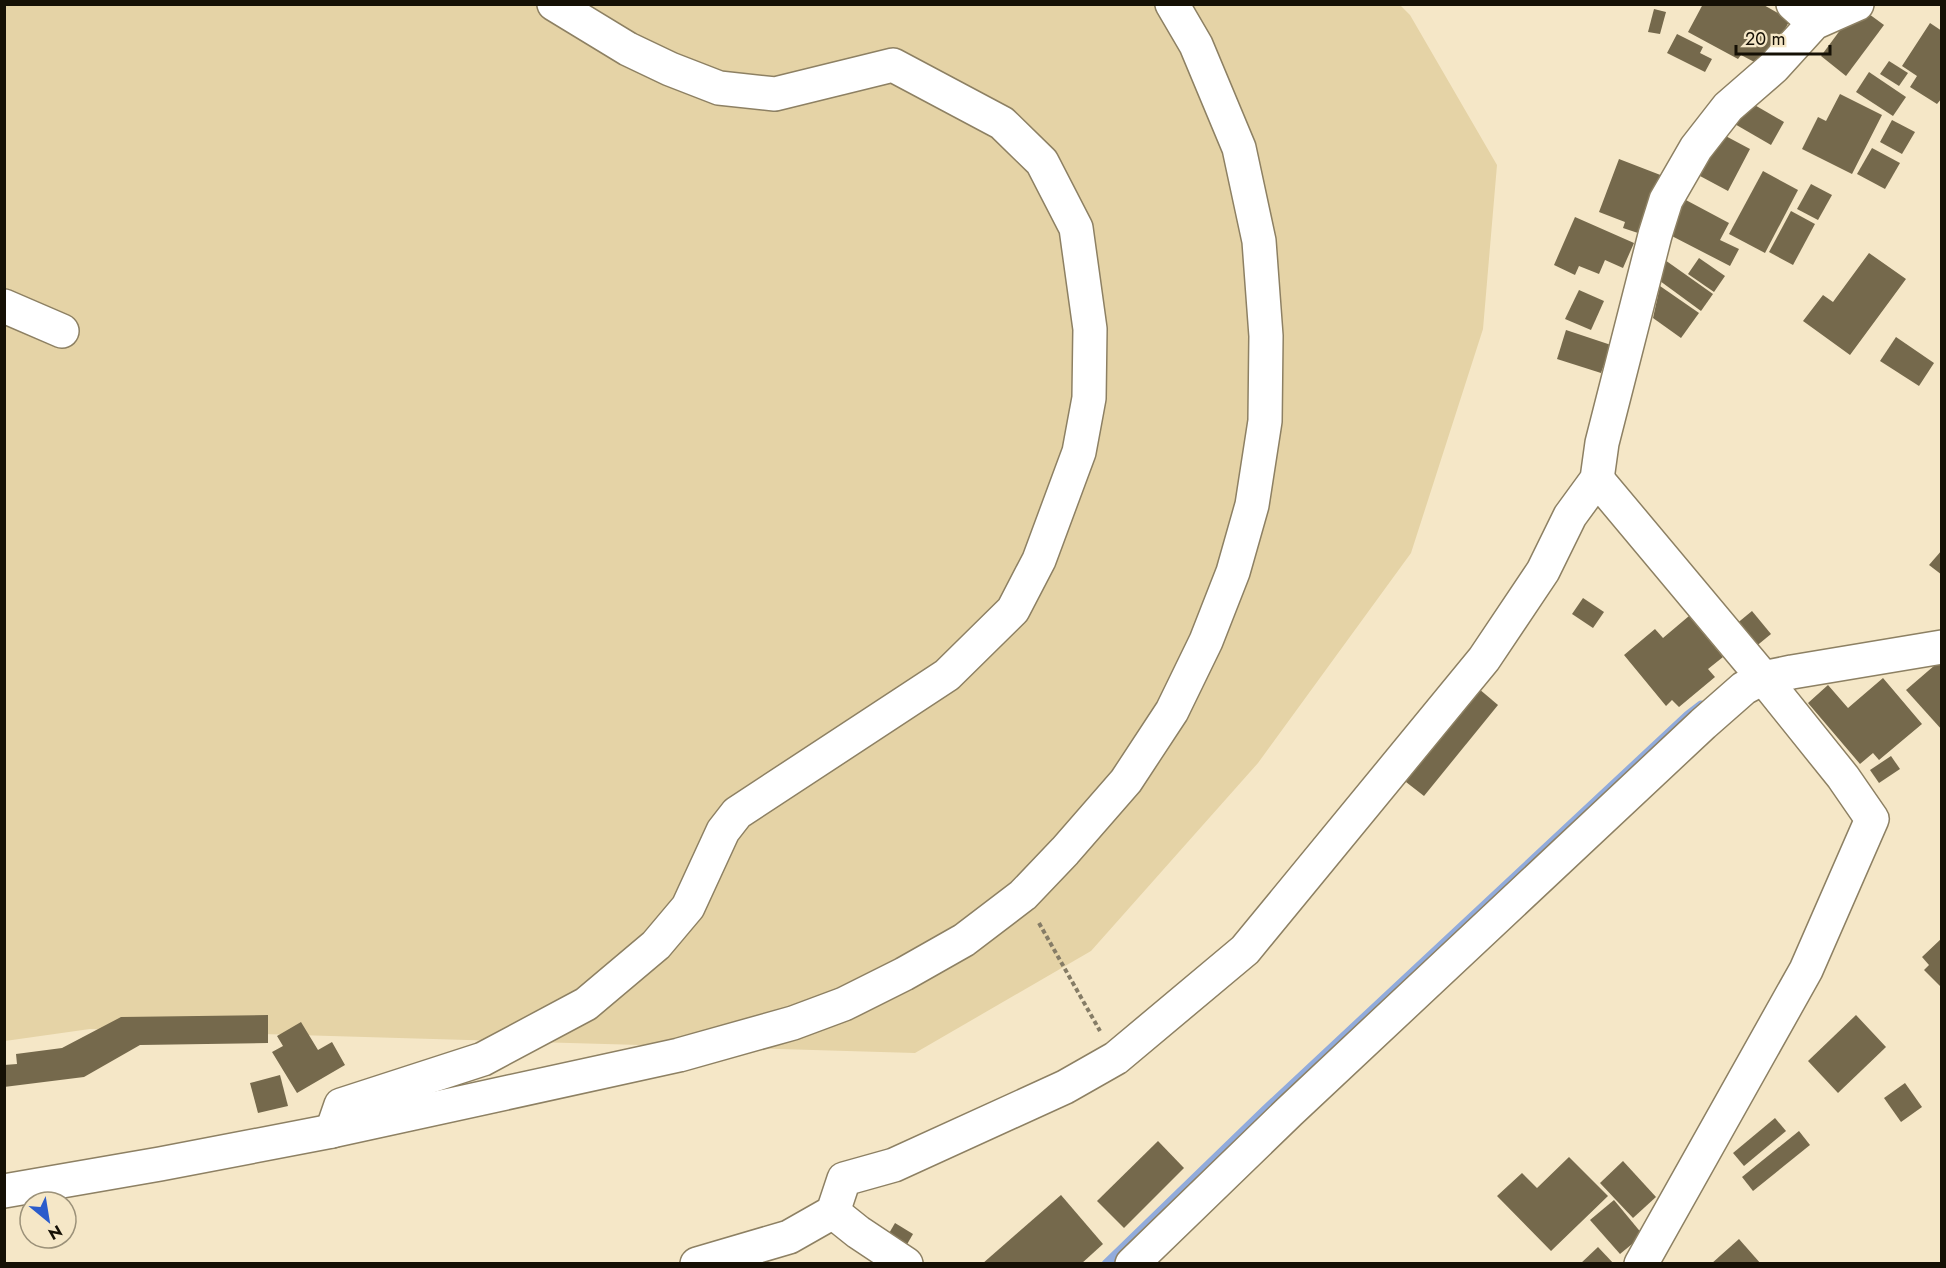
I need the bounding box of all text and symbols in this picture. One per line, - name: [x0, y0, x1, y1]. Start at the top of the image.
- scale bar: [1736, 18, 1830, 56]
- text: 20 m: [1745, 26, 1785, 52]
- north arrow: [18, 1190, 78, 1250]
- text: N: [44, 1219, 67, 1246]

